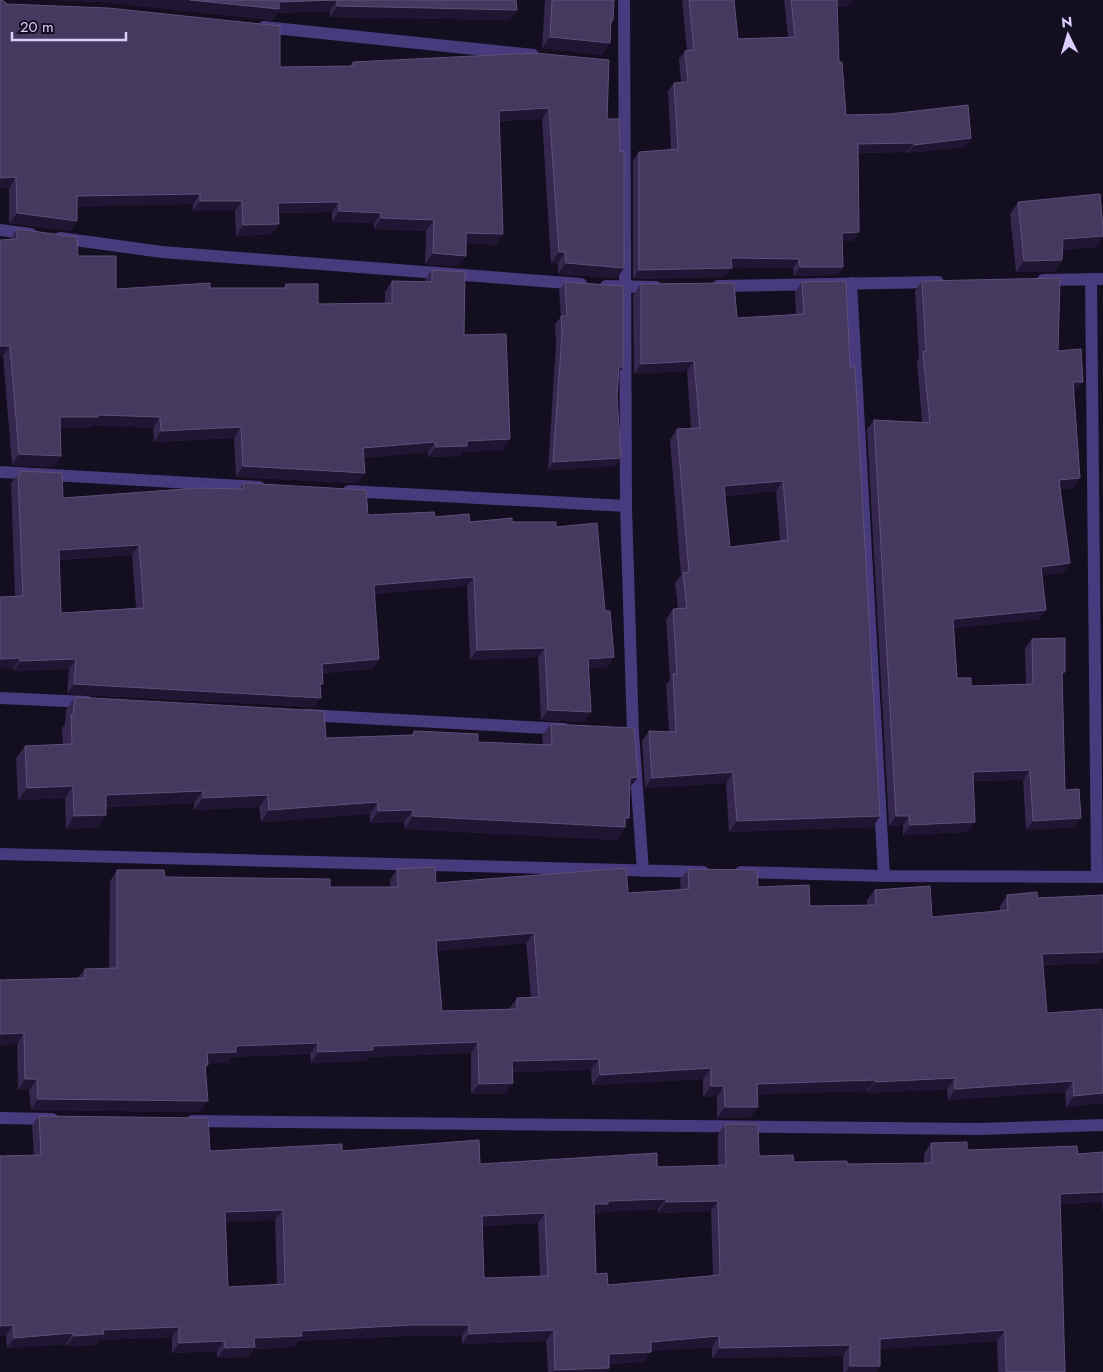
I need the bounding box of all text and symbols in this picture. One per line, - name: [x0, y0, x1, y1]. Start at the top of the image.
- scale bar: [12, 10, 126, 42]
- north arrow: [1043, 10, 1093, 60]
- text: N: [1060, 12, 1073, 32]
- text: 20 m: [20, 16, 54, 38]

